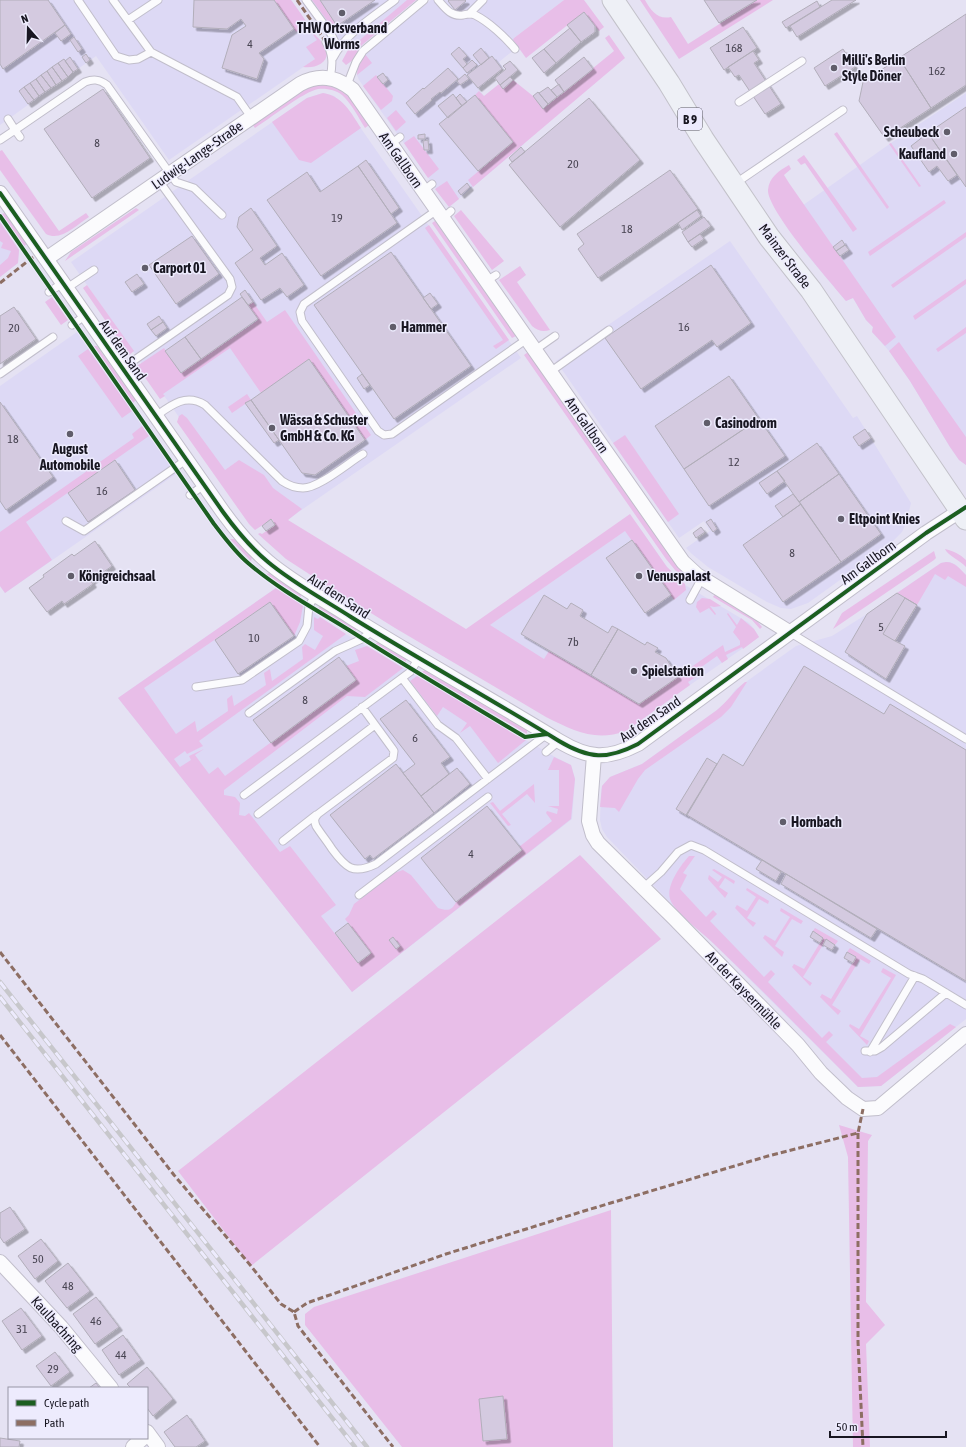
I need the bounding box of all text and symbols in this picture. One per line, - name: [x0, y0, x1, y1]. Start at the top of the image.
- north arrow: [8, 8, 48, 48]
- marker: THW Ortsverband Worms: [337, 8, 347, 18]
- text: N: [19, 12, 30, 25]
- place label: THW Ortsverband Worms: [297, 20, 387, 52]
- house number: 4: [247, 37, 253, 51]
- house number: 168: [726, 41, 743, 55]
- place label: Milli's Berlin Style Döner: [842, 52, 905, 84]
- marker: Milli's Berlin Style Döner: [829, 63, 839, 73]
- house number: 162: [929, 64, 945, 78]
- road number: B 9: [678, 108, 702, 130]
- street label: Ludwig-Lange-Straße: [148, 118, 246, 192]
- place label: Scheubeck: [884, 124, 940, 140]
- marker: Scheubeck: [942, 127, 952, 137]
- street label: Am Gallborn: [376, 129, 426, 191]
- house number: 8: [94, 136, 100, 150]
- place label: Kaufland: [899, 146, 946, 162]
- marker: Kaufland: [949, 149, 959, 159]
- house number: 20: [567, 157, 579, 171]
- house number: 19: [331, 211, 343, 225]
- street label: Mainzer Straße: [756, 221, 814, 291]
- house number: 18: [621, 222, 633, 236]
- place label: Carport 01: [153, 260, 207, 276]
- marker: Carport 01: [140, 263, 150, 273]
- street label: Auf dem Sand: [96, 317, 150, 383]
- place label: Hammer: [401, 319, 447, 335]
- house number: 16: [678, 320, 690, 334]
- house number: 20: [8, 321, 20, 335]
- marker: Hammer: [388, 322, 398, 332]
- street label: Am Gallborn: [562, 394, 612, 456]
- place label: Wässa & Schuster GmbH & Co. KG: [279, 412, 369, 444]
- place label: Casinodrom: [715, 415, 777, 431]
- marker: Casinodrom: [702, 418, 712, 428]
- marker: Wässa & Schuster GmbH & Co. KG: [267, 423, 277, 433]
- marker: August Automobile: [65, 429, 75, 439]
- house number: 18: [7, 432, 19, 446]
- place label: August Automobile: [39, 441, 100, 473]
- house number: 12: [728, 455, 740, 469]
- house number: 16: [96, 484, 108, 498]
- place label: Eltpoint Knies: [849, 511, 920, 527]
- marker: Eltpoint Knies: [836, 514, 846, 524]
- street label: Am Gallborn: [837, 537, 899, 587]
- house number: 8: [789, 546, 795, 560]
- place label: Königreichsaal: [79, 568, 156, 584]
- place label: Venuspalast: [646, 568, 711, 584]
- street label: Auf dem Sand: [305, 570, 373, 622]
- marker: Königreichsaal: [66, 571, 76, 581]
- marker: Venuspalast: [634, 571, 644, 581]
- house number: 5: [878, 620, 884, 634]
- house number: 10: [248, 631, 260, 645]
- house number: 7b: [567, 635, 579, 649]
- place label: Spielstation: [642, 663, 704, 679]
- marker: Spielstation: [629, 666, 639, 676]
- house number: 8: [302, 693, 308, 707]
- street label: Auf dem Sand: [616, 693, 684, 745]
- house number: 6: [412, 731, 418, 745]
- place label: Hornbach: [791, 814, 842, 830]
- marker: Hornbach: [778, 817, 788, 827]
- house number: 4: [468, 847, 474, 861]
- street label: An der Kaysermühle: [703, 948, 785, 1032]
- house number: 50: [32, 1252, 44, 1266]
- house number: 48: [62, 1279, 74, 1293]
- street label: Kaulbachring: [28, 1293, 86, 1355]
- house number: 46: [90, 1314, 102, 1328]
- house number: 31: [16, 1322, 28, 1336]
- house number: 44: [115, 1348, 127, 1362]
- house number: 29: [47, 1362, 59, 1376]
- legend: [8, 1387, 148, 1439]
- text: Cycle path: [44, 1396, 89, 1410]
- scale bar: [830, 1413, 946, 1439]
- text: Path: [44, 1416, 65, 1430]
- text: 50 m: [836, 1420, 858, 1434]

